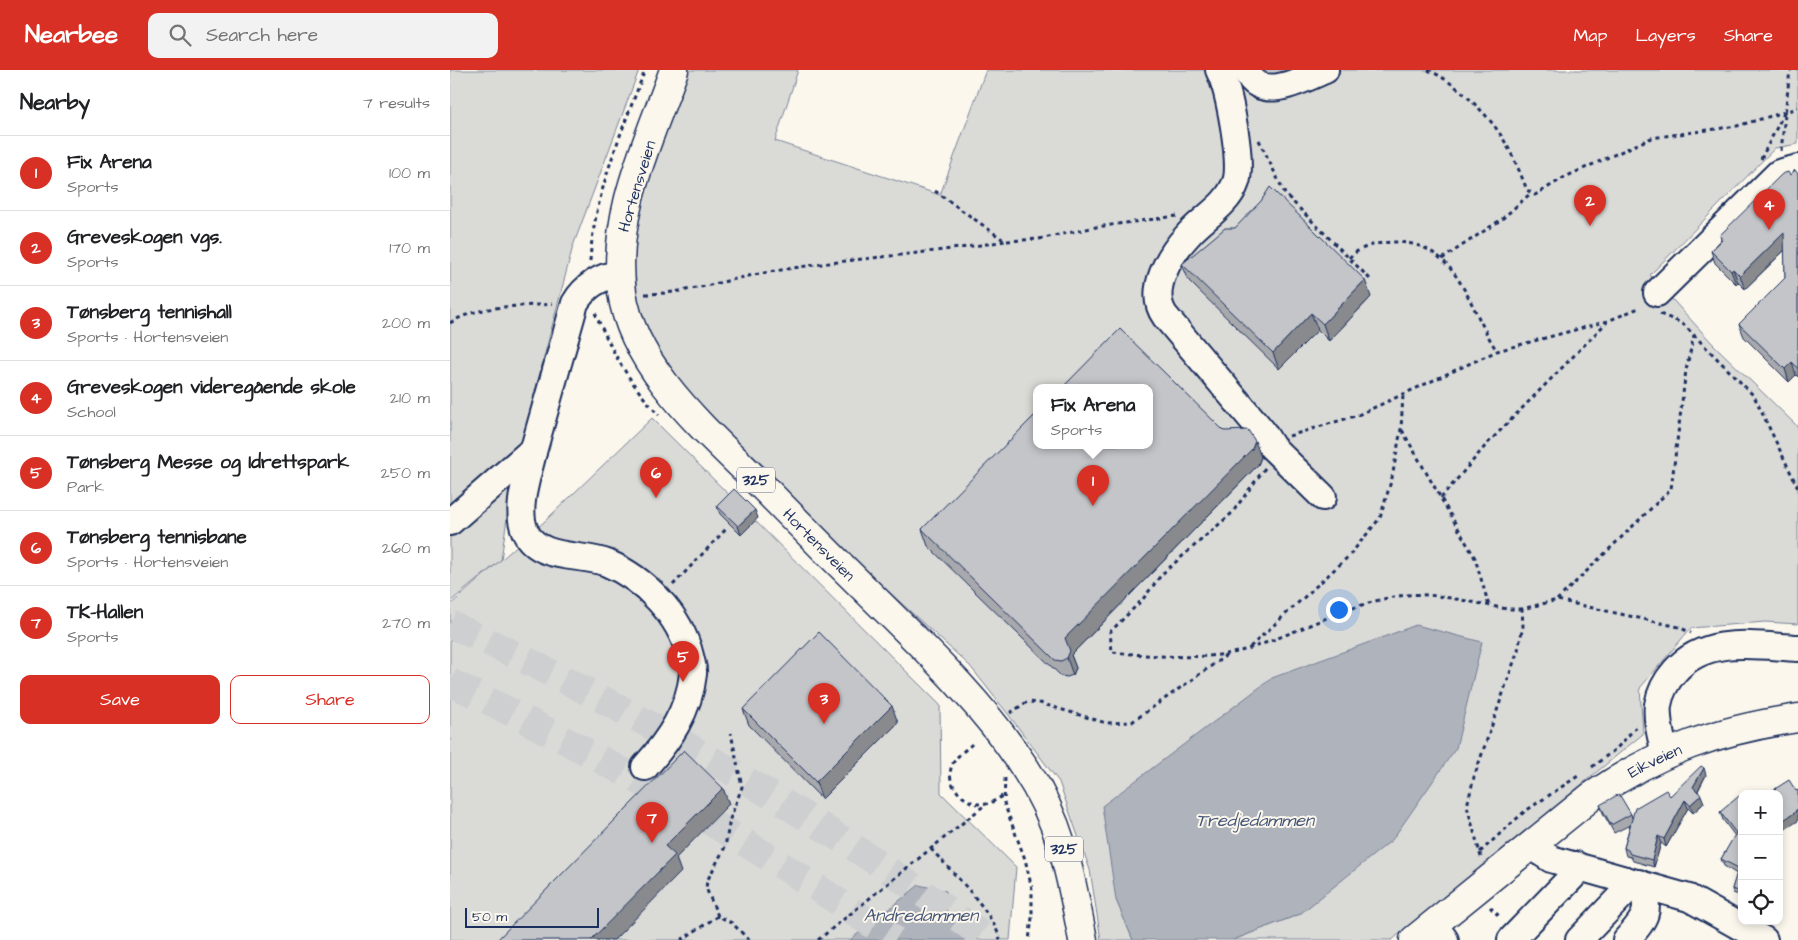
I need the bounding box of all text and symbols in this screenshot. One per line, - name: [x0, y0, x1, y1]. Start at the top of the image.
- search box: [148, 13, 498, 58]
- text: Nearbee: [25, 18, 118, 52]
- icon: search: [166, 21, 194, 49]
- text: Search here: [206, 22, 318, 49]
- text: Map: [1573, 23, 1607, 48]
- text: Layers: [1635, 23, 1696, 48]
- text: Share: [1724, 23, 1773, 48]
- text: Nearby: [20, 88, 90, 117]
- text: 7 results: [363, 92, 430, 114]
- street label: Hortensveien: [613, 138, 661, 235]
- text: Fix Arena: [67, 149, 152, 176]
- text: 1: [35, 162, 37, 184]
- text: 100 m: [389, 162, 430, 184]
- text: Sports: [67, 176, 119, 198]
- pin: 2: [1574, 185, 1606, 226]
- pin: 4: [1753, 189, 1785, 230]
- text: Greveskogen vgs.: [67, 224, 222, 251]
- text: 2: [31, 237, 41, 259]
- text: 170 m: [389, 237, 430, 259]
- text: Sports: [67, 251, 119, 273]
- text: Tønsberg tennishall: [67, 299, 232, 326]
- text: 3: [32, 312, 40, 334]
- text: 200 m: [382, 312, 430, 334]
- text: Sports · Hortensveien: [67, 326, 228, 348]
- text: Greveskogen videregående skole: [67, 374, 356, 401]
- popup: [1033, 384, 1153, 449]
- text: 4: [31, 387, 41, 409]
- text: 210 m: [390, 387, 430, 409]
- text: Fix Arena: [1051, 392, 1135, 419]
- text: School: [67, 401, 116, 423]
- text: Sports: [1051, 419, 1102, 441]
- text: Tønsberg Messe og Idrettspark: [67, 449, 349, 476]
- pin: 6: [640, 457, 672, 498]
- text: 5: [30, 462, 42, 484]
- text: 250 m: [381, 462, 430, 484]
- pin: 1: [1077, 465, 1109, 506]
- road number: 325: [737, 468, 775, 492]
- text: Park: [67, 476, 104, 498]
- street label: Hortensveien: [778, 504, 860, 586]
- text: Tønsberg tennisbane: [67, 524, 247, 551]
- text: 6: [31, 537, 41, 559]
- text: 260 m: [382, 537, 430, 559]
- text: Sports · Hortensveien: [67, 551, 228, 573]
- your location: [1326, 597, 1352, 623]
- text: TK-Hallen: [67, 599, 143, 626]
- text: 7: [31, 612, 41, 634]
- text: 270 m: [382, 612, 430, 634]
- text: Sports: [67, 626, 119, 648]
- pin: 5: [667, 641, 699, 682]
- button: Save: [20, 675, 220, 724]
- button: Share: [230, 675, 430, 724]
- pin: 3: [808, 683, 840, 724]
- street label: Eikveien: [1624, 739, 1685, 783]
- map controls: [1738, 790, 1783, 925]
- button: +: [1738, 790, 1783, 835]
- pin: 7: [636, 802, 668, 843]
- water label: Tredjedammen: [1196, 808, 1316, 833]
- button: −: [1738, 835, 1783, 880]
- road number: 325: [1045, 836, 1083, 862]
- button: locate: [1738, 880, 1783, 925]
- water label: Andredammen: [864, 903, 980, 928]
- scale bar: [465, 905, 599, 928]
- text: 50 m: [472, 907, 507, 927]

